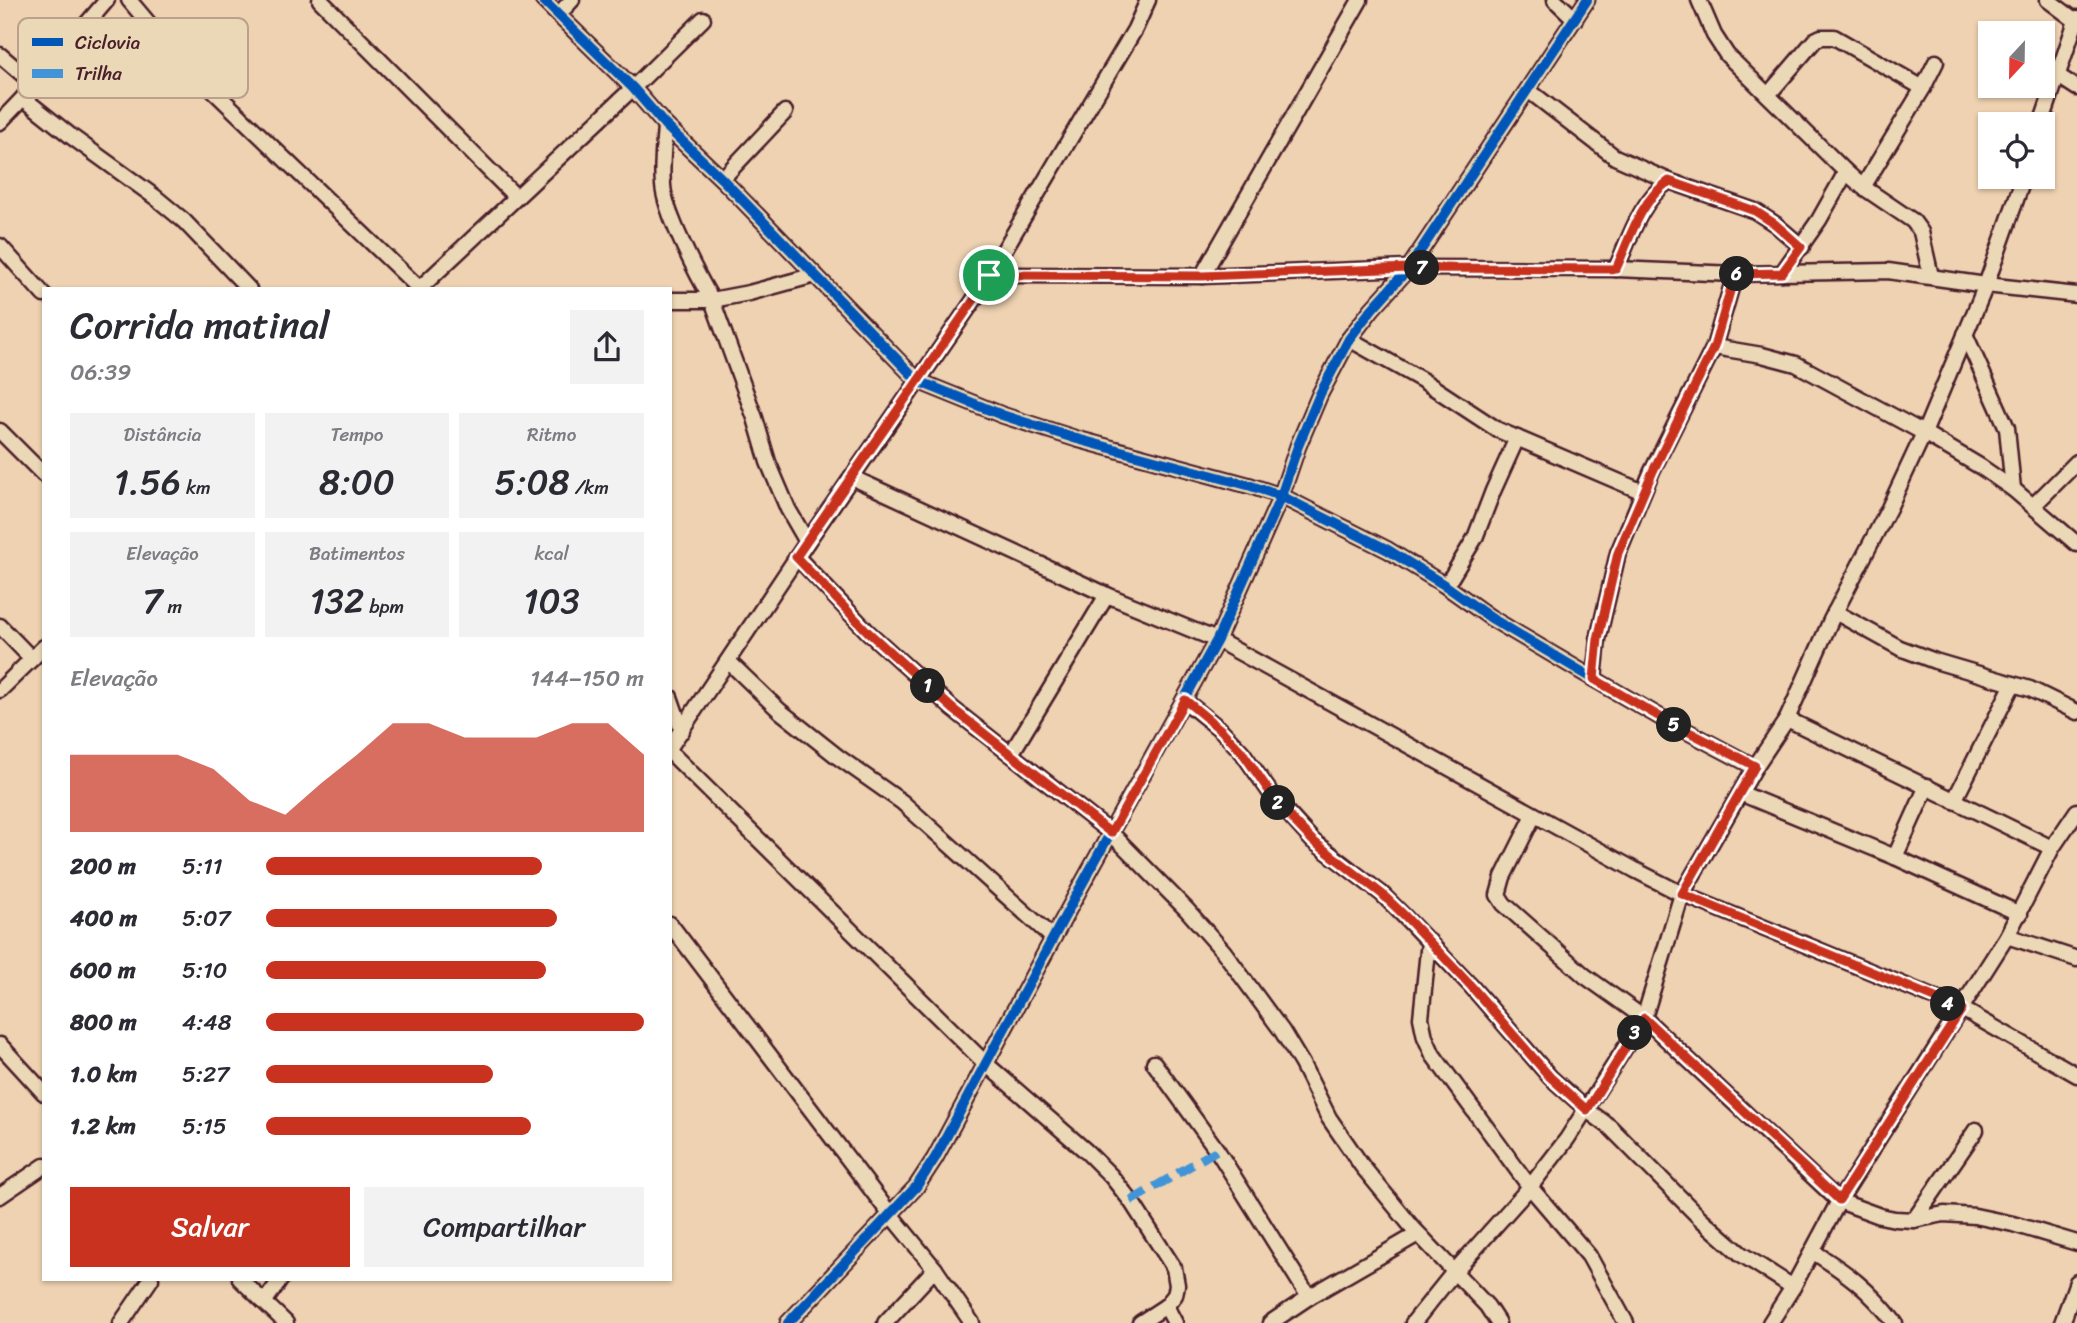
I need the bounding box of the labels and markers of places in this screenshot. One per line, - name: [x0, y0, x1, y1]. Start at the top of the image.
- pin: [959, 245, 1019, 305]
- pin: 7: [1404, 250, 1440, 286]
- pin: 6: [1720, 256, 1754, 292]
- pin: 1: [911, 668, 946, 704]
- pin: 5: [1656, 708, 1692, 742]
- pin: 2: [1260, 786, 1296, 820]
- pin: 4: [1930, 986, 1966, 1021]
- pin: 3: [1618, 1016, 1652, 1050]

